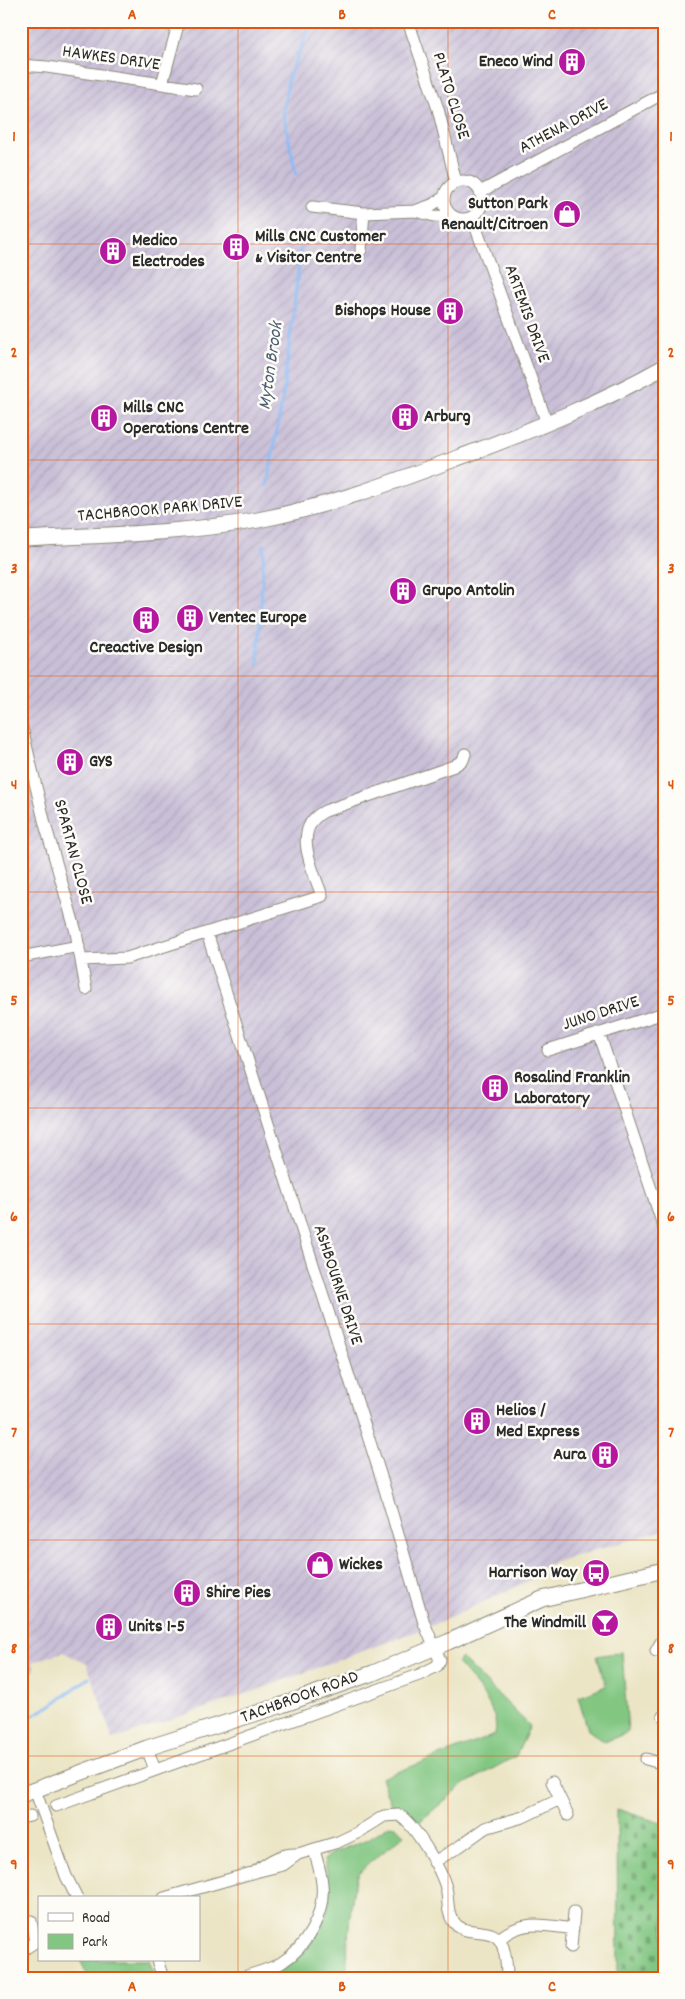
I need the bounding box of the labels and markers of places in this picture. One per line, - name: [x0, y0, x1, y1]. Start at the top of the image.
- building icon: Eneco Wind: [557, 47, 587, 77]
- place label: Eneco Wind: [479, 50, 553, 75]
- place label: Sutton Park Renault/Citroen: [441, 192, 549, 238]
- shop icon: Sutton Park Renault/Citroen: [552, 199, 582, 229]
- place label: Mills CNC Customer & Visitor Centre: [255, 225, 386, 271]
- place label: Medico Electrodes: [132, 229, 205, 275]
- building icon: Mills CNC Customer & Visitor Centre: [221, 232, 251, 262]
- building icon: Medico Electrodes: [98, 236, 128, 266]
- building icon: Bishops House: [435, 296, 465, 326]
- place label: Bishops House: [335, 299, 431, 324]
- place label: Mills CNC Operations Centre: [123, 396, 249, 442]
- building icon: Arburg: [390, 402, 420, 432]
- building icon: Mills CNC Operations Centre: [89, 403, 119, 433]
- place label: Arburg: [424, 405, 471, 430]
- building icon: Grupo Antolin: [388, 576, 418, 606]
- place label: Grupo Antolin: [422, 579, 515, 604]
- building icon: Ventec Europe: [175, 603, 205, 633]
- building icon: Creactive Design: [131, 605, 161, 635]
- place label: Ventec Europe: [209, 606, 307, 631]
- place label: Creactive Design: [90, 636, 202, 661]
- building icon: GYS: [55, 747, 85, 777]
- place label: GYS: [89, 750, 113, 775]
- place label: Rosalind Franklin Laboratory: [514, 1066, 630, 1112]
- building icon: Rosalind Franklin Laboratory: [480, 1073, 510, 1103]
- place label: Helios / Med Express: [496, 1399, 580, 1445]
- building icon: Helios / Med Express: [462, 1406, 492, 1436]
- building icon: Aura: [590, 1440, 620, 1470]
- place label: Aura: [553, 1443, 587, 1468]
- shop icon: Wickes: [305, 1550, 335, 1580]
- place label: Wickes: [339, 1553, 383, 1578]
- bus stop icon: Harrison Way: [581, 1558, 611, 1588]
- place label: Harrison Way: [489, 1561, 578, 1586]
- building icon: Shire Pies: [172, 1578, 202, 1608]
- place label: Shire Pies: [206, 1581, 272, 1606]
- bar icon: The Windmill: [590, 1608, 620, 1638]
- place label: The Windmill: [504, 1611, 587, 1636]
- building icon: Units 1-5: [94, 1612, 124, 1642]
- place label: Units 1-5: [128, 1615, 185, 1640]

